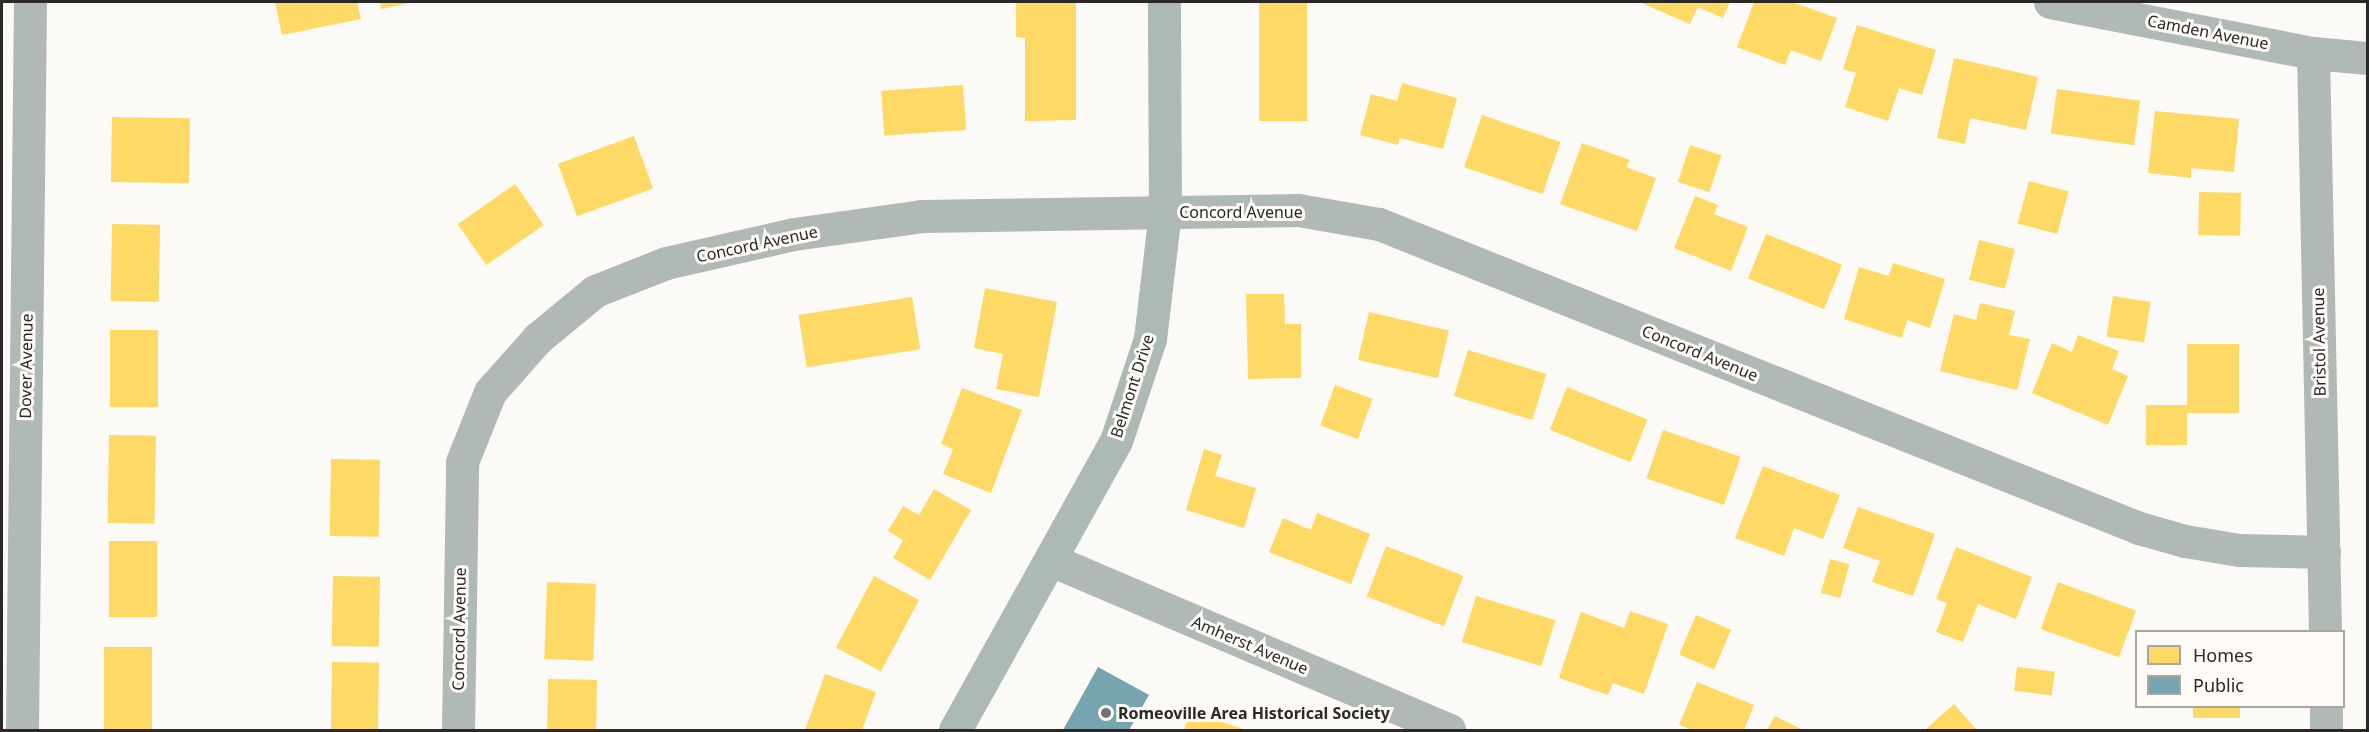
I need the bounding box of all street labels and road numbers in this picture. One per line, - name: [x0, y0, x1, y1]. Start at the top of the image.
- street label: Camden Avenue: [2146, 11, 2270, 53]
- street label: Concord Avenue: [1179, 202, 1303, 222]
- street label: Concord Avenue: [695, 222, 819, 266]
- street label: Bristol Avenue: [2308, 287, 2330, 397]
- street label: Dover Avenue: [15, 313, 37, 419]
- street label: Concord Avenue: [1639, 321, 1761, 385]
- street label: Belmont Drive: [1106, 332, 1158, 440]
- street label: Concord Avenue: [448, 567, 470, 691]
- street label: Amherst Avenue: [1189, 612, 1311, 678]

